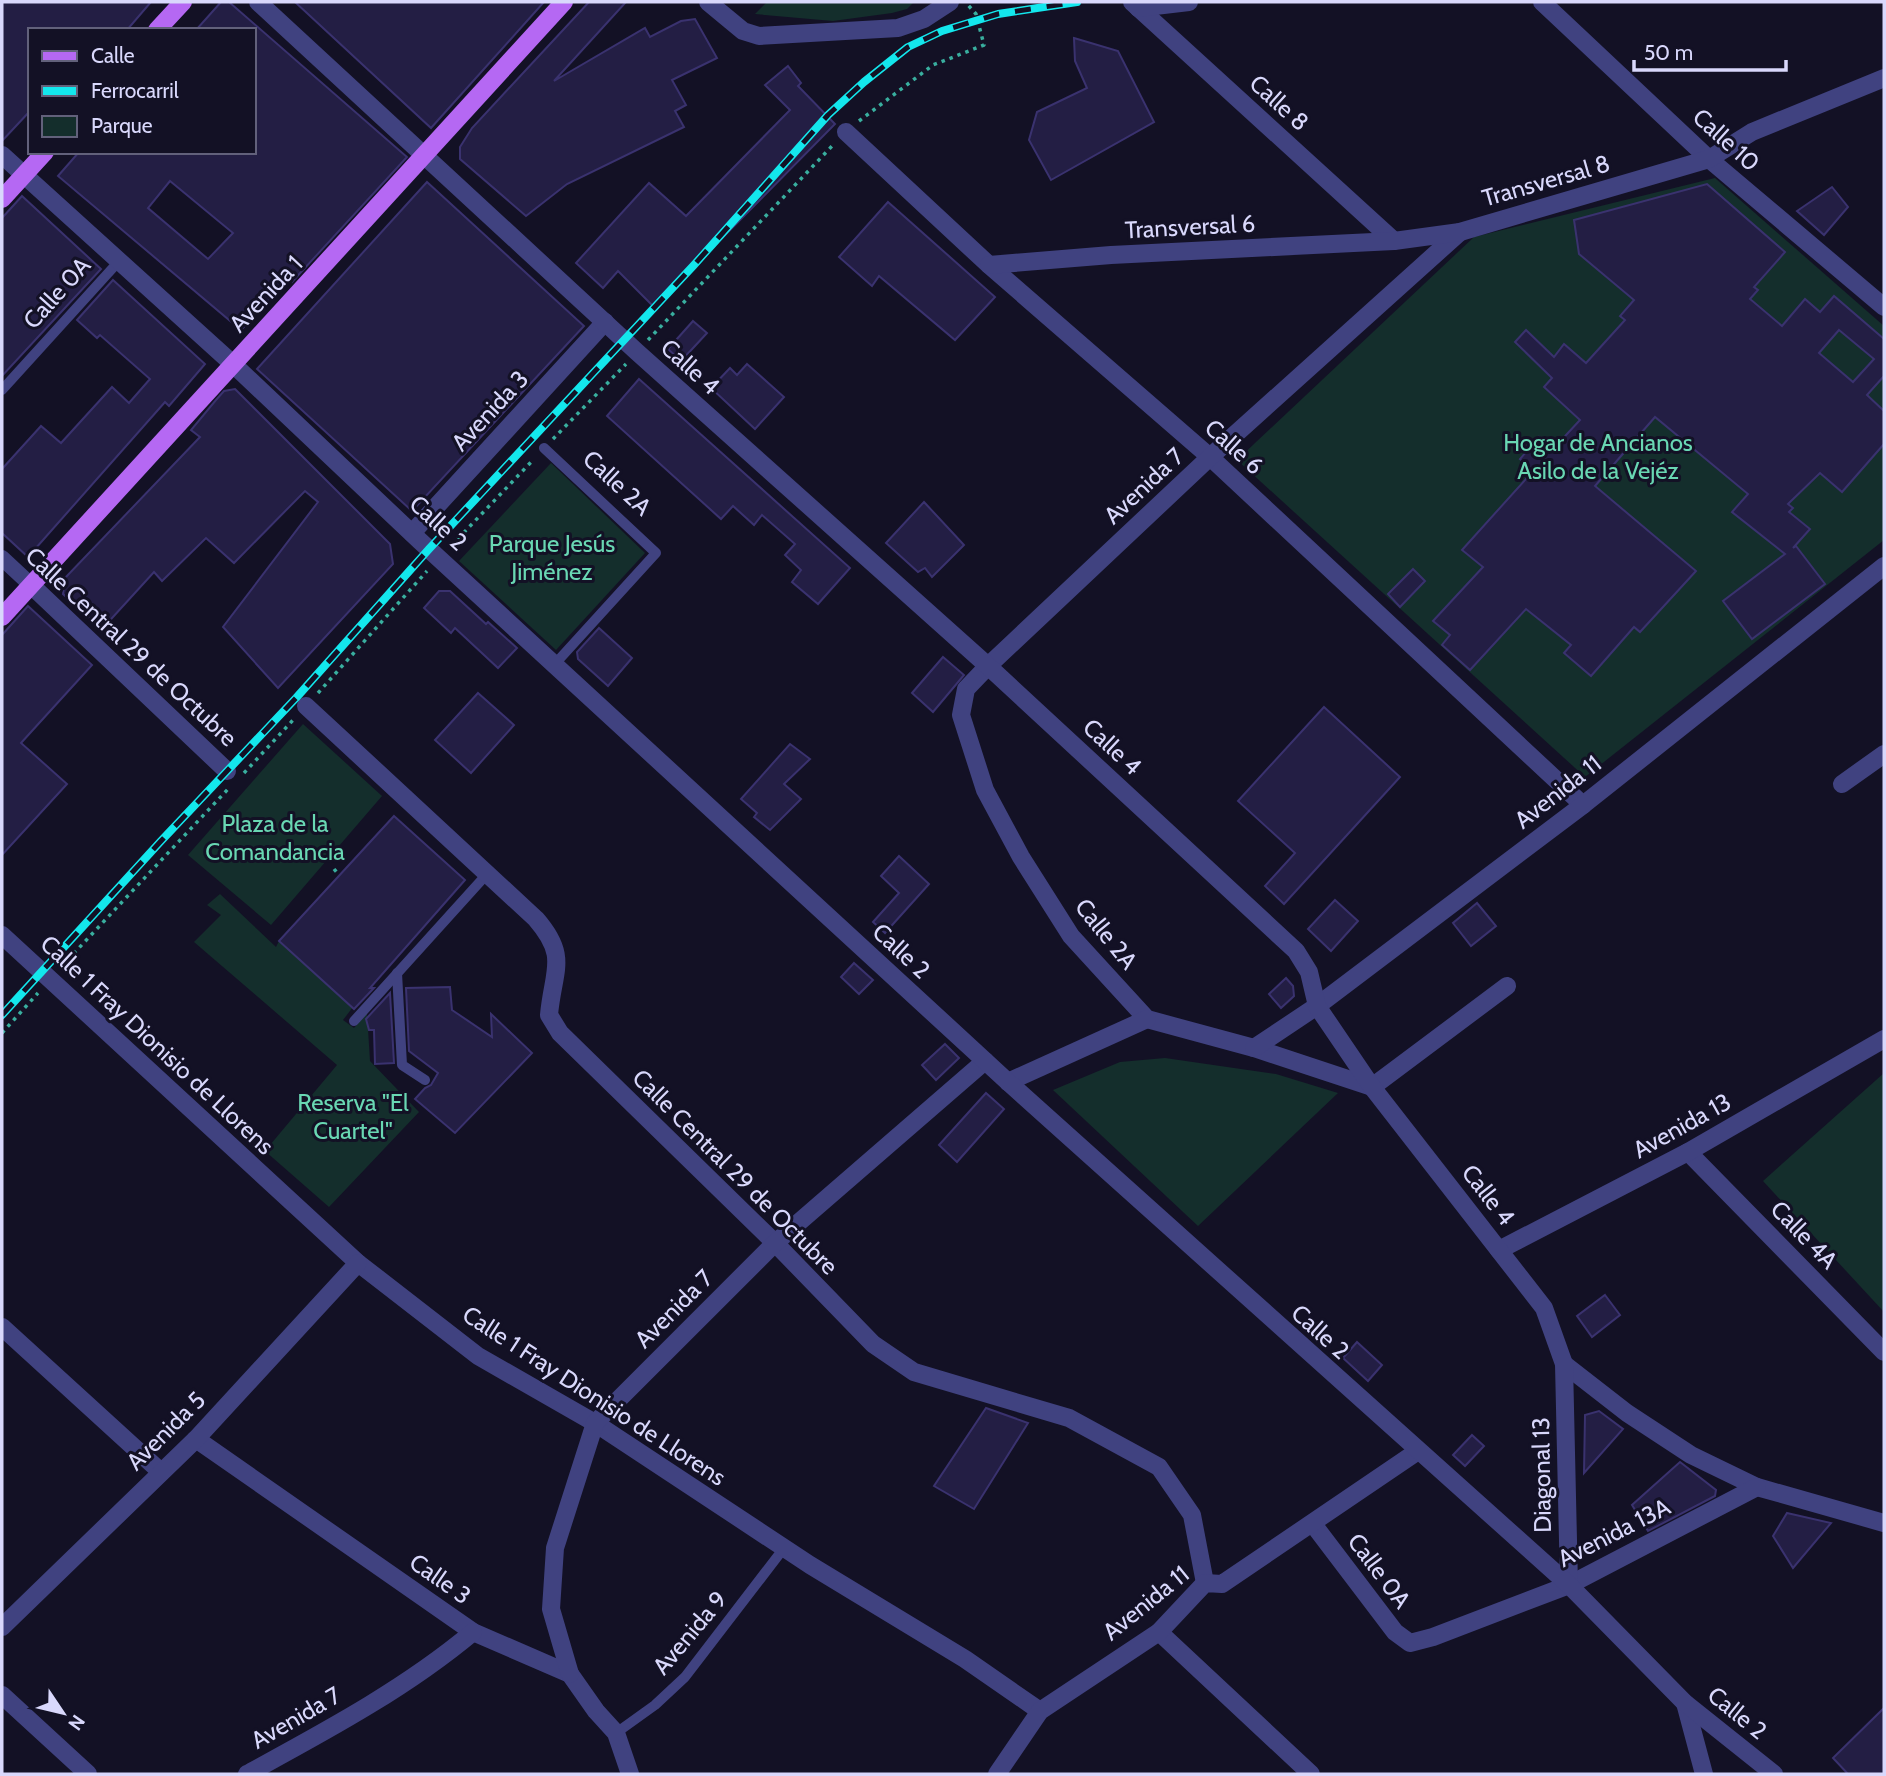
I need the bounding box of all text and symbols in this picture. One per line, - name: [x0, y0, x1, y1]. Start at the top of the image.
- legend: [28, 28, 256, 154]
- scale bar: [1634, 28, 1786, 72]
- text: 50 m: [1644, 40, 1693, 65]
- text: Calle: [91, 43, 135, 68]
- street label: Calle 8: [1244, 69, 1315, 137]
- text: Ferrocarril: [91, 78, 179, 103]
- street label: Calle 10: [1687, 102, 1766, 177]
- text: Parque: [91, 113, 153, 138]
- street label: Transversal 8: [1479, 148, 1613, 213]
- street label: Transversal 6: [1124, 209, 1256, 244]
- street label: Avenida 1: [223, 249, 308, 338]
- street label: Calle 0A: [17, 251, 96, 335]
- street label: Calle 4: [655, 333, 726, 401]
- street label: Avenida 3: [445, 364, 534, 457]
- street label: Calle 6: [1199, 413, 1270, 480]
- park label: Hogar de Ancianos Asilo de la Vejéz: [1503, 428, 1693, 485]
- street label: Avenida 7: [1098, 441, 1190, 530]
- street label: Calle 2A: [577, 444, 658, 522]
- street label: Calle 2: [404, 489, 473, 556]
- park label: Parque Jesús Jiménez: [489, 529, 615, 586]
- street label: Calle Central 29 de Octubre: [20, 541, 243, 752]
- street label: Calle 4: [1077, 712, 1148, 781]
- street label: Avenida 11: [1508, 749, 1607, 834]
- park label: Plaza de la Comandancia: [205, 809, 345, 866]
- street label: Calle 2A: [1069, 892, 1144, 975]
- street label: Calle 2: [867, 917, 936, 984]
- street label: Calle 1 Fray Dionisio de Llorens: [35, 929, 280, 1160]
- street label: Calle Central 29 de Octubre: [627, 1063, 844, 1280]
- street label: Avenida 13: [1628, 1087, 1736, 1164]
- park label: Reserva "El Cuartel": [297, 1088, 409, 1145]
- street label: Calle 4: [1456, 1159, 1521, 1231]
- street label: Calle 4A: [1765, 1194, 1844, 1275]
- street label: Avenida 7: [629, 1264, 719, 1354]
- street label: Calle 2: [1285, 1298, 1355, 1365]
- street label: Calle 1 Fray Dionisio de Llorens: [457, 1299, 731, 1492]
- street label: Avenida 5: [120, 1385, 211, 1476]
- street label: Diagonal 13: [1526, 1417, 1557, 1533]
- street label: Avenida 13A: [1553, 1492, 1675, 1573]
- street label: Calle 0A: [1342, 1527, 1417, 1614]
- street label: Calle 3: [404, 1547, 477, 1610]
- street label: Avenida 11: [1097, 1559, 1195, 1646]
- street label: Avenida 9: [646, 1585, 733, 1680]
- north arrow: [28, 1678, 98, 1748]
- street label: Avenida 7: [246, 1680, 346, 1755]
- street label: Calle 2: [1702, 1680, 1773, 1745]
- text: N: [63, 1710, 90, 1735]

